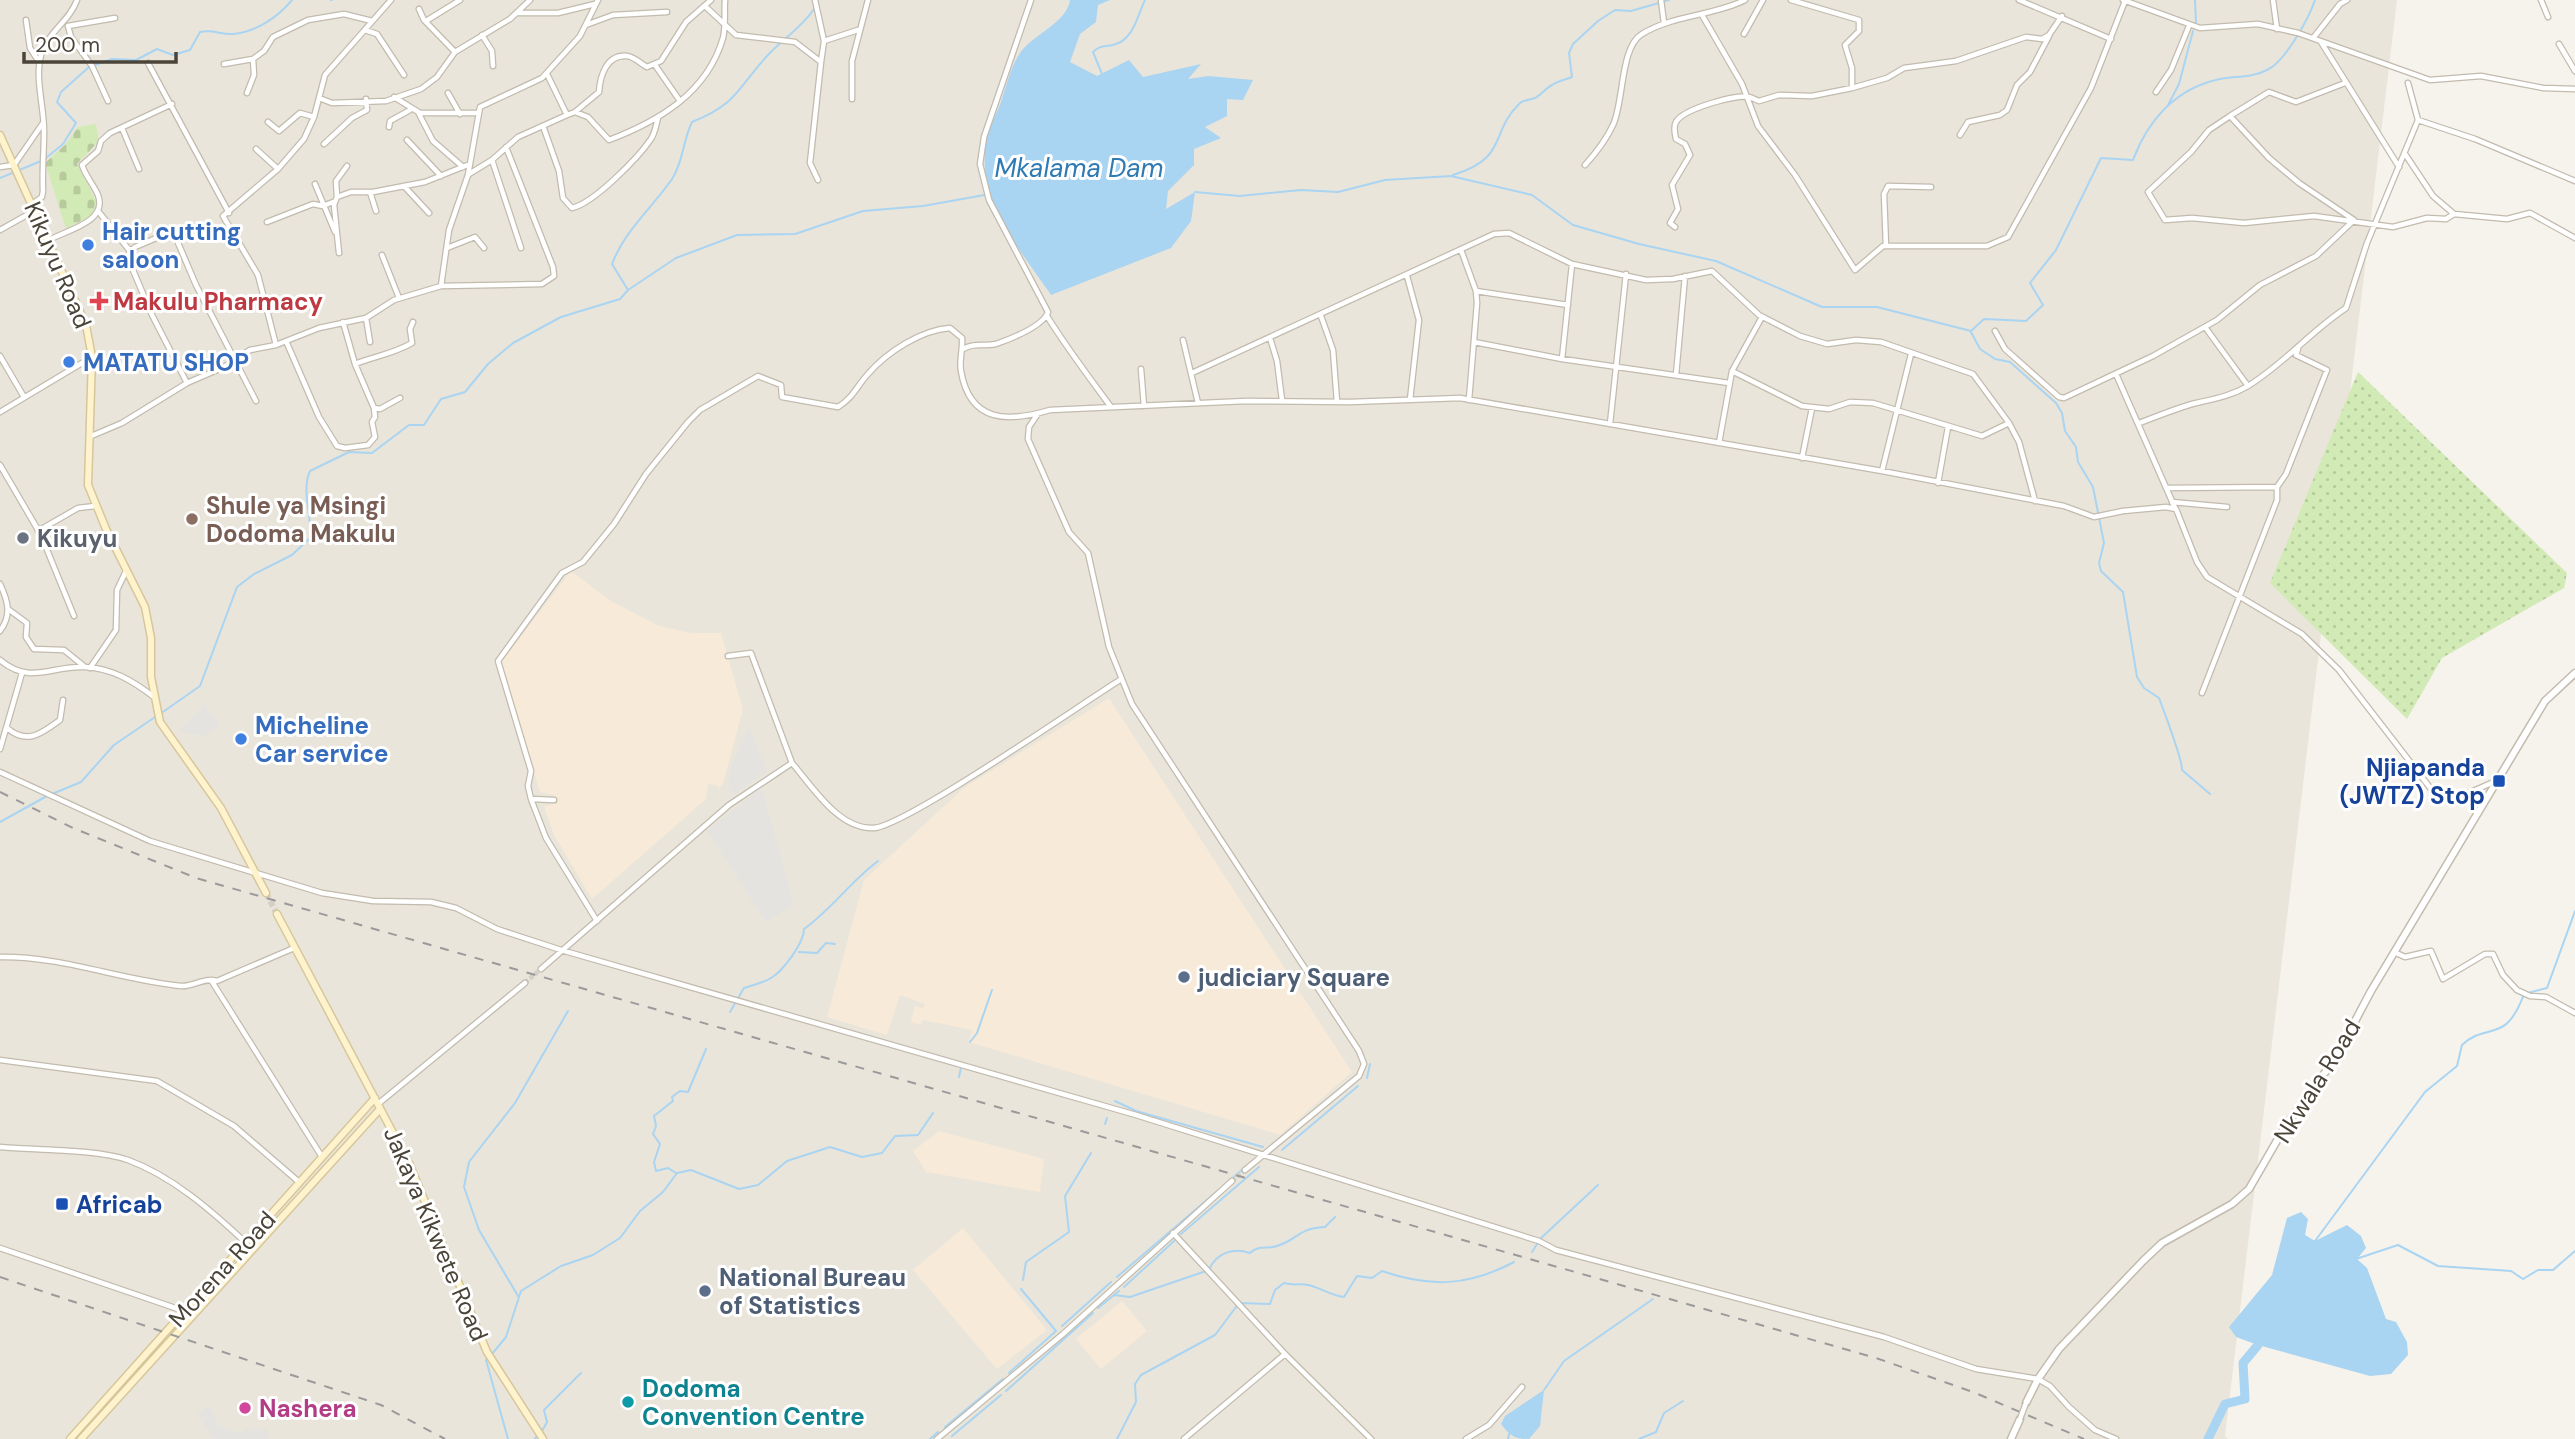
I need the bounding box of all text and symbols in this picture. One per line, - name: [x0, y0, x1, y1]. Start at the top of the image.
- scale bar: [24, 21, 177, 65]
- text: 200 m: [35, 31, 100, 59]
- water label: Mkalama Dam: [994, 151, 1164, 185]
- street label: Kikuyu Road: [17, 197, 99, 333]
- place label: Hair cutting saloon: [102, 216, 241, 275]
- marker: Hair cutting saloon: [80, 237, 96, 253]
- place label: Makulu Pharmacy: [113, 286, 323, 317]
- marker: Makulu Pharmacy: [91, 293, 107, 309]
- place label: MATATU SHOP: [83, 347, 249, 378]
- marker: MATATU SHOP: [61, 354, 77, 370]
- place label: Shule ya Msingi Dodoma Makulu: [206, 490, 395, 549]
- marker: Shule ya Msingi Dodoma Makulu: [184, 511, 200, 527]
- place label: Kikuyu: [37, 523, 117, 554]
- marker: Kikuyu: [15, 530, 31, 546]
- place label: Micheline Car service: [255, 710, 388, 769]
- marker: Micheline Car service: [233, 731, 249, 747]
- place label: Njiapanda (JWTZ) Stop: [2339, 752, 2485, 811]
- marker: Njiapanda (JWTZ) Stop: [2491, 773, 2507, 789]
- place label: judiciary Square: [1197, 962, 1390, 993]
- marker: judiciary Square: [1176, 969, 1192, 985]
- street label: Nkwala Road: [2267, 1013, 2367, 1149]
- street label: Jakaya Kikwete Road: [377, 1122, 495, 1346]
- place label: Africab: [76, 1189, 163, 1220]
- marker: Africab: [54, 1196, 70, 1212]
- street label: Morena Road: [162, 1205, 282, 1333]
- place label: National Bureau of Statistics: [719, 1262, 906, 1321]
- marker: National Bureau of Statistics: [697, 1283, 713, 1299]
- place label: Dodoma Convention Centre: [642, 1373, 865, 1432]
- place label: Nashera: [259, 1393, 357, 1424]
- marker: Dodoma Convention Centre: [620, 1394, 636, 1410]
- marker: Nashera: [237, 1400, 253, 1416]

